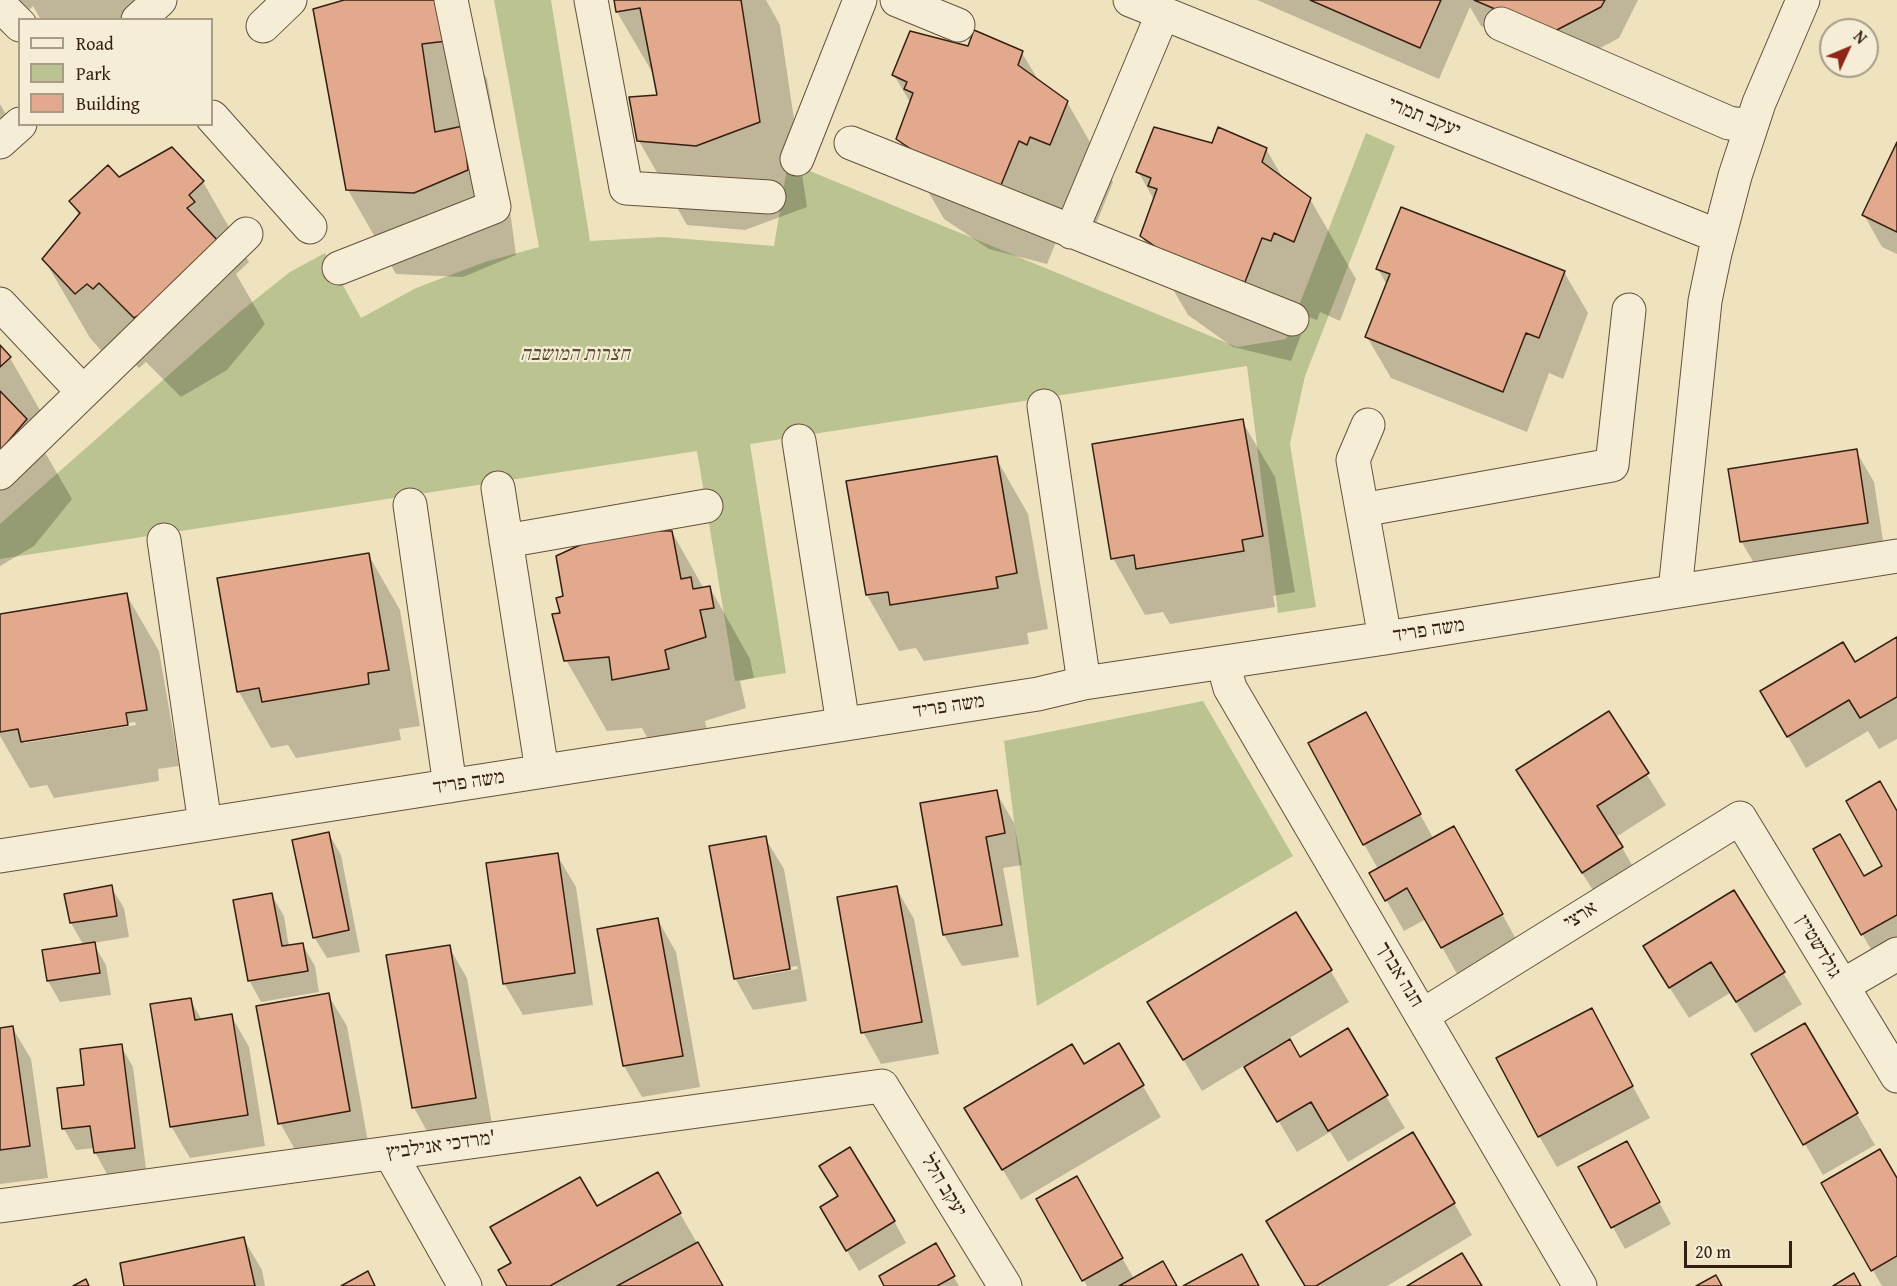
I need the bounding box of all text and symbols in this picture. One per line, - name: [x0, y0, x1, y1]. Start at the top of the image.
- legend: [18, 18, 213, 126]
- north arrow: [1819, 18, 1879, 78]
- text: N: [1848, 25, 1873, 49]
- text: Road: [76, 30, 114, 57]
- text: Park: [76, 60, 111, 87]
- text: Building: [76, 90, 140, 117]
- street label: יעקב תמרי: [1384, 93, 1464, 143]
- park label: חצרות המושבה: [520, 343, 630, 367]
- street label: משה פריד: [1391, 614, 1467, 648]
- street label: משה פריד: [911, 690, 987, 724]
- street label: משה פריד: [431, 766, 507, 800]
- street label: ארצי: [1560, 897, 1602, 935]
- street label: גולדשטיין: [1790, 911, 1846, 983]
- street label: חנה אברך: [1370, 938, 1428, 1012]
- street label: מרדכי אנילביץ': [385, 1126, 497, 1166]
- street label: יעקב הלל: [915, 1150, 971, 1222]
- scale bar: [1687, 1229, 1795, 1267]
- text: 20 m: [1695, 1238, 1731, 1265]

